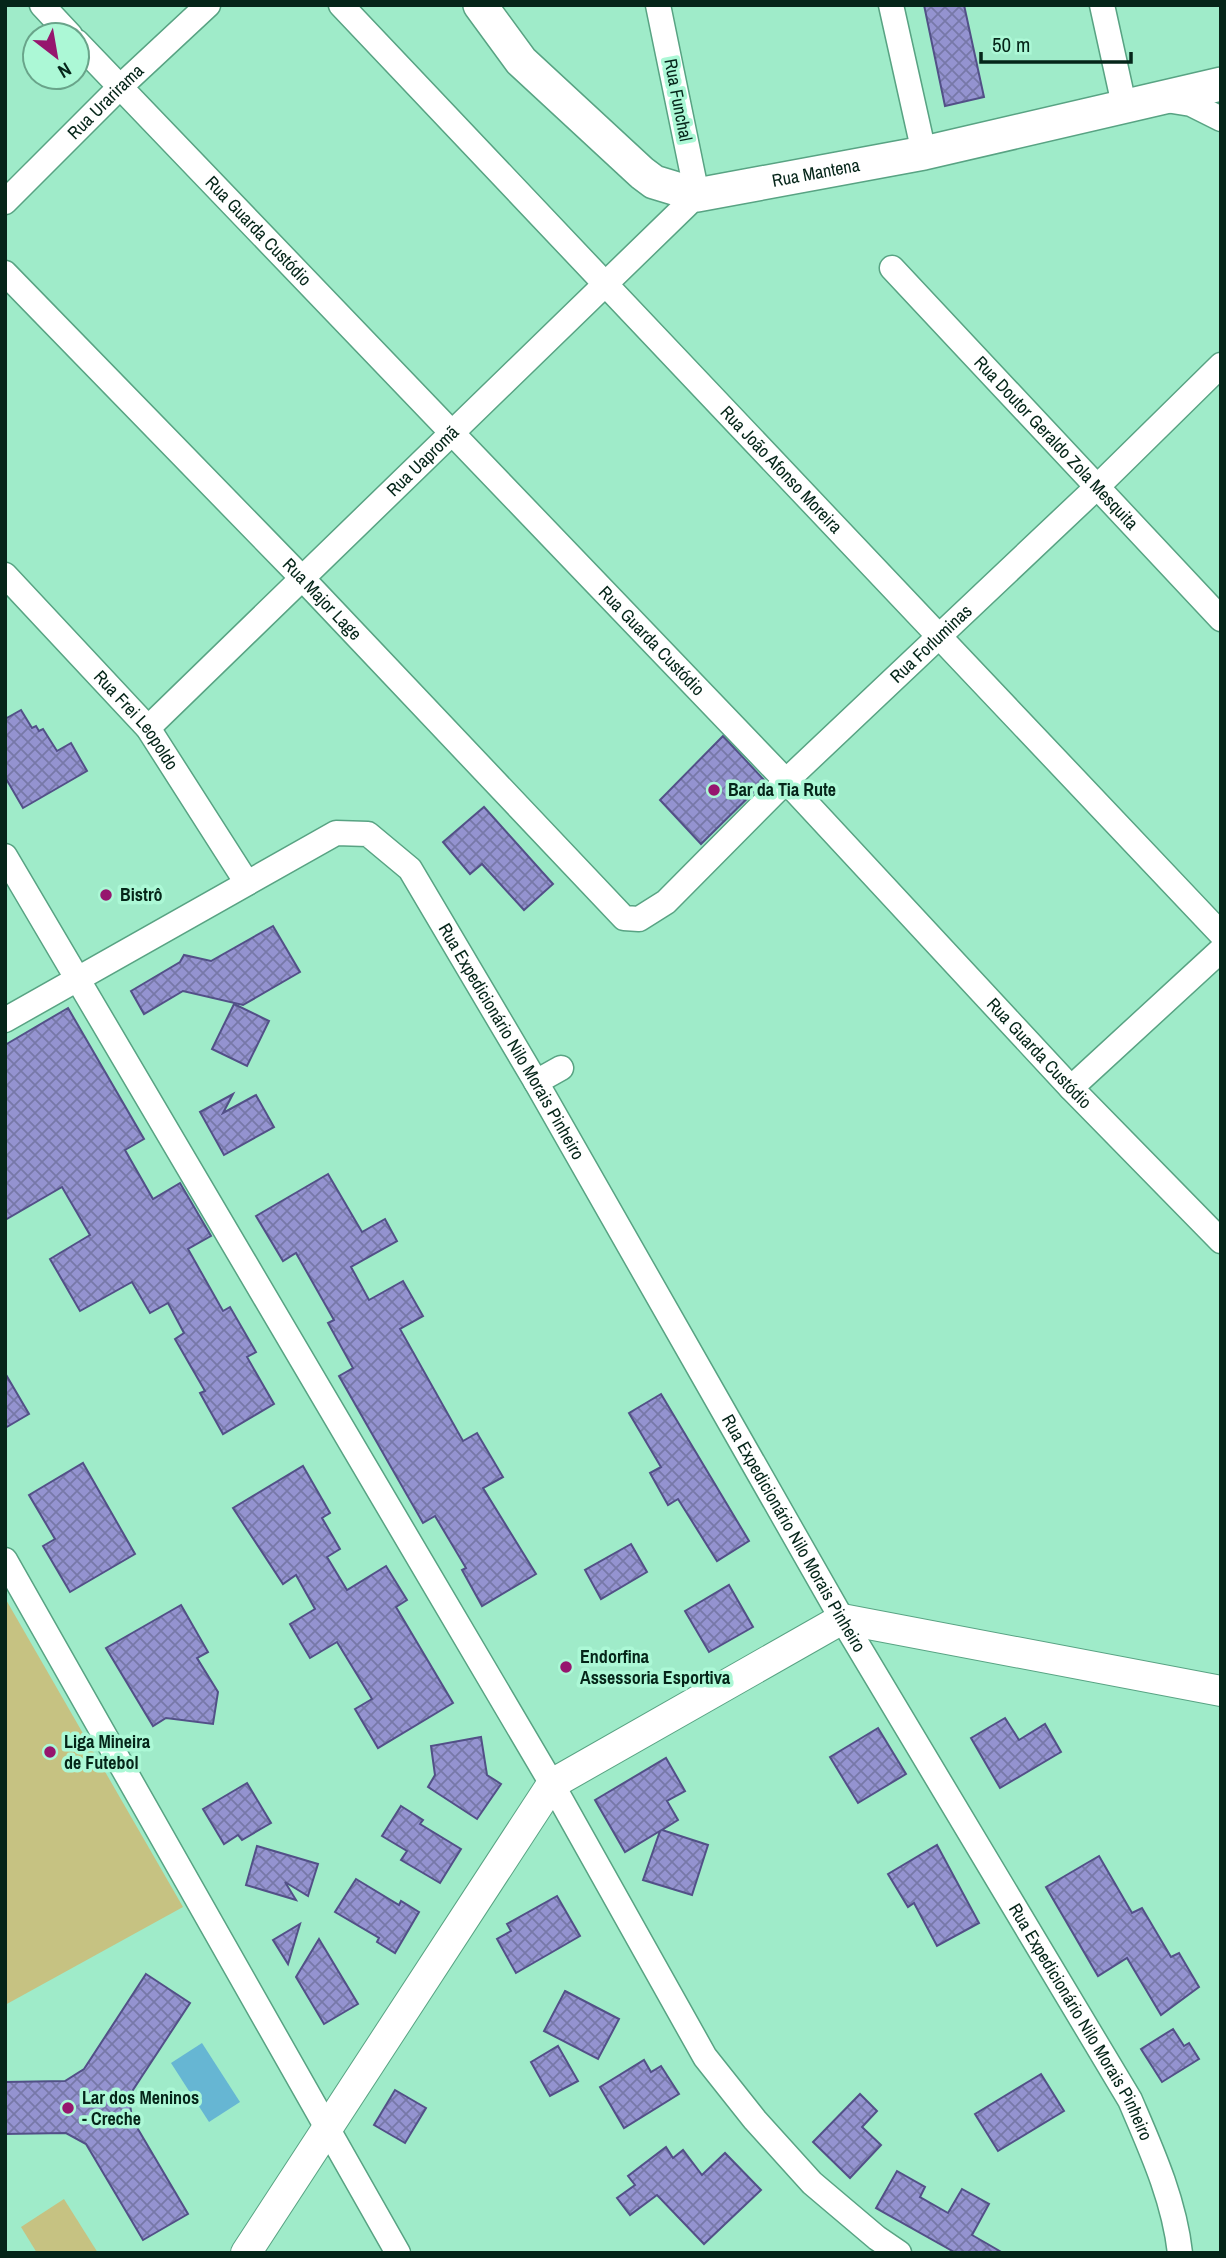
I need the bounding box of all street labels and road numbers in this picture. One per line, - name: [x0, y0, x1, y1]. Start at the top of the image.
- street label: Rua Funchal: [658, 56, 699, 143]
- street label: Rua Urarirama: [62, 58, 149, 145]
- street label: Rua Mantena: [770, 152, 862, 193]
- street label: Rua Guarda Custódio: [200, 170, 318, 291]
- street label: Rua Doutor Geraldo Zola Mesquita: [969, 350, 1144, 535]
- street label: Rua João Afonso Moreira: [715, 400, 848, 539]
- street label: Rua Uapromã: [381, 420, 464, 502]
- street label: Rua Major Lage: [277, 552, 368, 646]
- street label: Rua Guarda Custódio: [593, 580, 711, 701]
- street label: Rua Forluminas: [884, 599, 977, 688]
- street label: Rua Frei Leopoldo: [88, 665, 185, 775]
- street label: Rua Expedicionário Nilo Morais Pinheiro: [433, 918, 591, 1164]
- street label: Rua Guarda Custódio: [981, 992, 1098, 1114]
- street label: Rua Expedicionário Nilo Morais Pinheiro: [716, 1410, 872, 1657]
- street label: Rua Expedicionário Nilo Morais Pinheiro: [1003, 1898, 1159, 2144]

